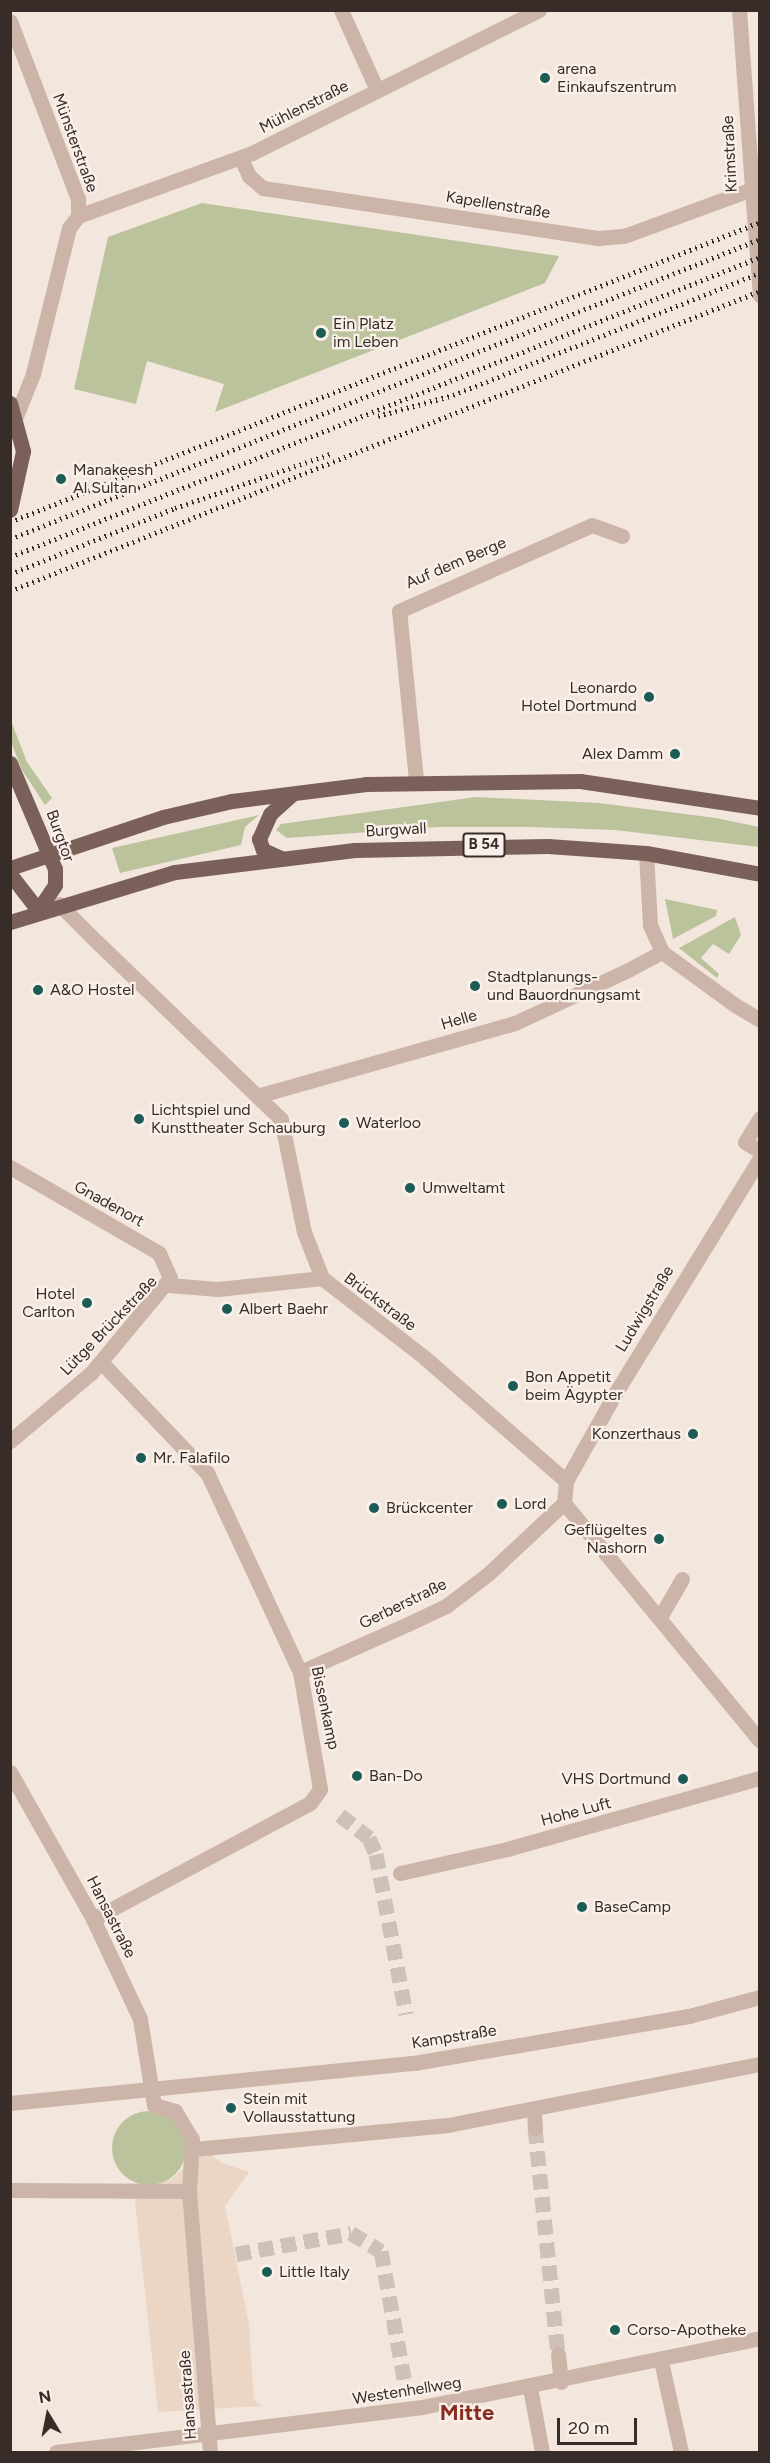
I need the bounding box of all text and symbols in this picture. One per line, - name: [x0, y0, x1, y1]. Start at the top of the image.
- place label: arena Einkaufszentrum: [557, 59, 677, 97]
- marker: arena Einkaufszentrum: [538, 71, 552, 85]
- street label: Mühlenstraße: [256, 76, 352, 138]
- street label: Münsterstraße: [48, 91, 102, 195]
- street label: Krimstraße: [718, 115, 742, 193]
- street label: Kapellenstraße: [444, 187, 552, 223]
- place label: Ein Platz im Leben: [333, 314, 398, 352]
- marker: Ein Platz im Leben: [314, 326, 328, 340]
- place label: Manakeesh Al Sultan: [73, 460, 153, 498]
- marker: Manakeesh Al Sultan: [54, 472, 68, 486]
- street label: Auf dem Berge: [403, 533, 509, 593]
- place label: Leonardo Hotel Dortmund: [521, 678, 637, 716]
- marker: Leonardo Hotel Dortmund: [642, 690, 656, 704]
- place label: Alex Damm: [582, 744, 663, 764]
- marker: Alex Damm: [668, 747, 682, 761]
- street label: Burgtor: [42, 807, 78, 865]
- street label: Burgwall: [365, 819, 427, 841]
- road number: B 54: [462, 833, 506, 857]
- place label: Stadtplanungs- und Bauordnungsamt: [487, 967, 641, 1005]
- marker: Stadtplanungs- und Bauordnungsamt: [468, 979, 482, 993]
- place label: A&O Hostel: [50, 980, 135, 1000]
- marker: A&O Hostel: [31, 983, 45, 997]
- street label: Helle: [439, 1006, 479, 1034]
- place label: Lichtspiel und Kunsttheater Schauburg: [151, 1100, 326, 1138]
- marker: Lichtspiel und Kunsttheater Schauburg: [132, 1112, 146, 1126]
- place label: Waterloo: [356, 1113, 421, 1133]
- marker: Waterloo: [337, 1116, 351, 1130]
- street label: Gnadenort: [71, 1177, 147, 1231]
- place label: Umweltamt: [422, 1178, 505, 1198]
- marker: Umweltamt: [403, 1181, 417, 1195]
- street label: Ludwigstraße: [612, 1262, 678, 1356]
- street label: Brückstraße: [340, 1269, 420, 1335]
- street label: Lütge Brückstraße: [57, 1272, 161, 1380]
- place label: Hotel Carlton: [22, 1284, 75, 1322]
- marker: Hotel Carlton: [80, 1296, 94, 1310]
- place label: Albert Baehr: [239, 1299, 328, 1319]
- marker: Albert Baehr: [220, 1302, 234, 1316]
- place label: Bon Appetit beim Ägypter: [525, 1367, 623, 1405]
- marker: Bon Appetit beim Ägypter: [506, 1379, 520, 1393]
- place label: Konzerthaus: [592, 1424, 681, 1444]
- marker: Konzerthaus: [686, 1427, 700, 1441]
- place label: Mr. Falafilo: [153, 1448, 230, 1468]
- marker: Mr. Falafilo: [134, 1451, 148, 1465]
- place label: Lord: [514, 1494, 546, 1514]
- marker: Lord: [495, 1497, 509, 1511]
- place label: Brückcenter: [386, 1498, 473, 1518]
- marker: Brückcenter: [367, 1501, 381, 1515]
- place label: Geflügeltes Nashorn: [564, 1520, 647, 1558]
- marker: Geflügeltes Nashorn: [652, 1532, 666, 1546]
- street label: Gerberstraße: [356, 1575, 450, 1633]
- street label: Bissenkamp: [307, 1664, 343, 1752]
- place label: Ban-Do: [369, 1766, 423, 1786]
- marker: Ban-Do: [350, 1769, 364, 1783]
- place label: VHS Dortmund: [562, 1769, 671, 1789]
- marker: VHS Dortmund: [676, 1772, 690, 1786]
- street label: Hohe Luft: [539, 1793, 613, 1831]
- street label: Hansastraße: [82, 1873, 140, 1961]
- place label: BaseCamp: [594, 1897, 671, 1917]
- marker: BaseCamp: [575, 1900, 589, 1914]
- street label: Kampstraße: [410, 2021, 498, 2053]
- place label: Stein mit Vollausstattung: [243, 2089, 355, 2127]
- marker: Stein mit Vollausstattung: [224, 2101, 238, 2115]
- place label: Little Italy: [279, 2262, 350, 2282]
- marker: Little Italy: [260, 2265, 274, 2279]
- place label: Corso-Apotheke: [627, 2320, 746, 2340]
- marker: Corso-Apotheke: [608, 2323, 622, 2337]
- street label: Hansastraße: [175, 2350, 201, 2440]
- street label: Westenhellweg: [351, 2373, 463, 2409]
- north arrow: [18, 2385, 78, 2445]
- text: N: [37, 2386, 53, 2407]
- district label: Mitte: [440, 2400, 494, 2426]
- scale bar: [560, 2406, 640, 2444]
- text: 20 m: [568, 2417, 609, 2439]

